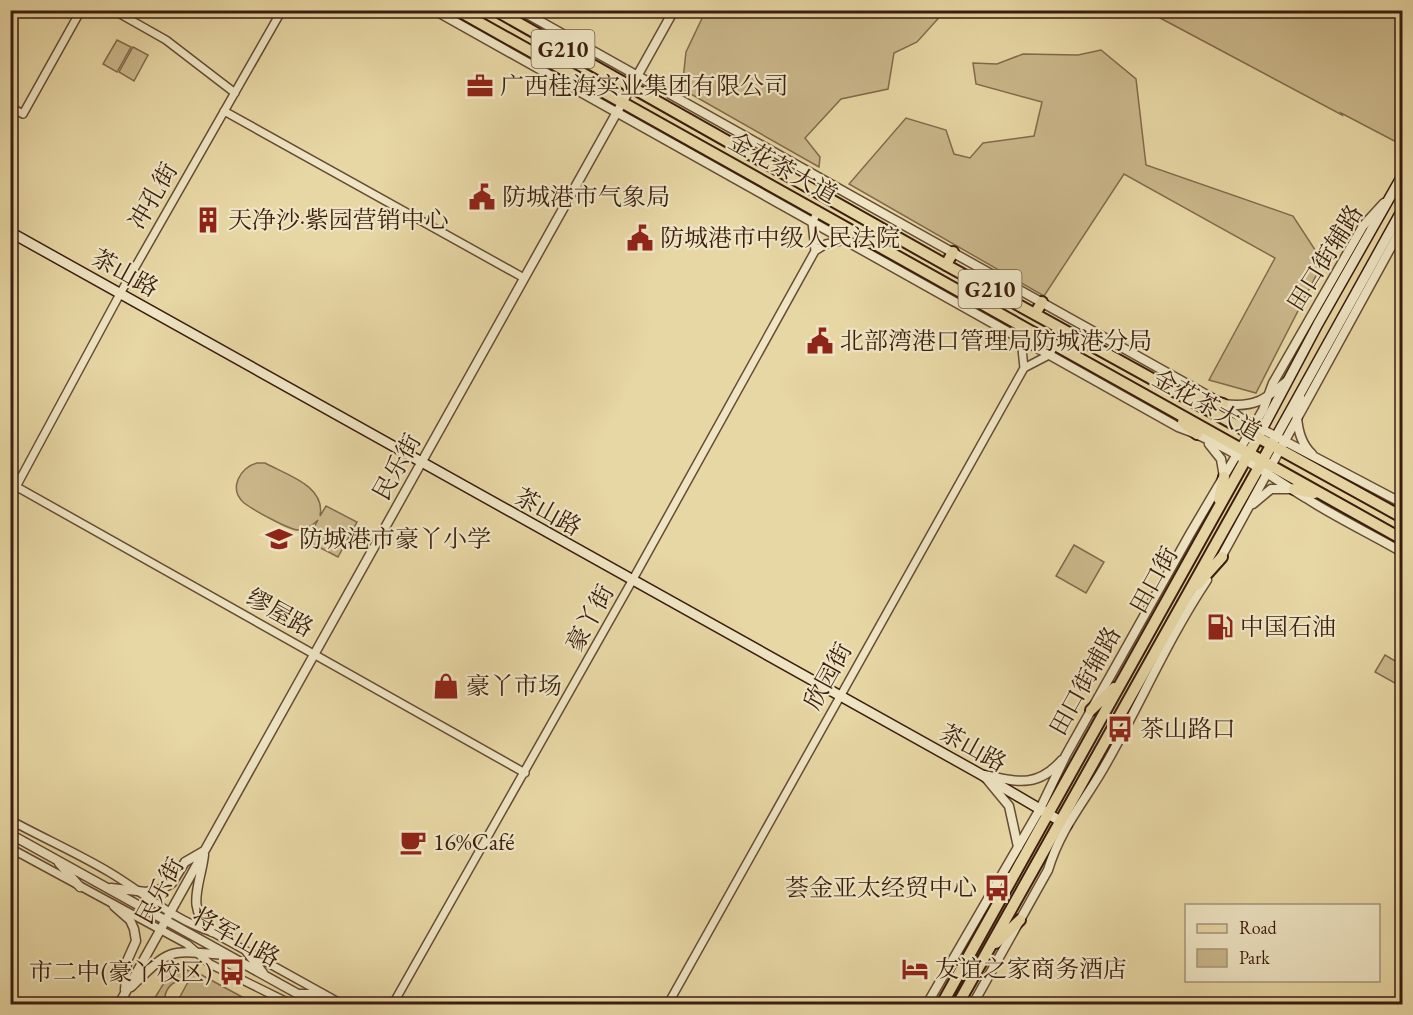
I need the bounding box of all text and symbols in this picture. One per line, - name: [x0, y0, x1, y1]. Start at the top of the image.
- road number: G210: [532, 30, 594, 68]
- place label: 广西桂海实业集团有限公司: [500, 70, 788, 101]
- office icon: 广西桂海实业集团有限公司: [465, 71, 495, 101]
- street label: 金花茶大道: [723, 125, 843, 210]
- street label: 冲孔街: [121, 157, 184, 235]
- place label: 防城港市气象局: [502, 181, 670, 212]
- public building icon: 防城港市气象局: [467, 182, 497, 212]
- street label: 田口街辅路: [1280, 199, 1370, 317]
- place label: 天净沙·紫园营销中心: [228, 204, 449, 235]
- building icon: 天净沙·紫园营销中心: [193, 205, 223, 235]
- place label: 防城港市中级人民法院: [660, 222, 900, 253]
- public building icon: 防城港市中级人民法院: [625, 223, 655, 253]
- street label: 茶山路: [86, 242, 164, 304]
- road number: G210: [958, 270, 1022, 308]
- place label: 北部湾港口管理局防城港分局: [840, 325, 1152, 356]
- public building icon: 北部湾港口管理局防城港分局: [805, 326, 835, 356]
- street label: 金花茶大道: [1147, 362, 1267, 447]
- street label: 民乐街: [366, 428, 428, 506]
- street label: 茶山路: [509, 481, 587, 543]
- place label: 防城港市豪丫小学: [299, 523, 491, 554]
- school or university icon: 防城港市豪丫小学: [264, 524, 294, 554]
- street label: 田口街: [1123, 541, 1185, 619]
- street label: 豪丫街: [559, 579, 621, 657]
- street label: 缪屋路: [241, 582, 319, 644]
- place label: 中国石油: [1240, 611, 1336, 642]
- fuel station icon: 中国石油: [1205, 612, 1235, 642]
- street label: 田口街辅路: [1042, 621, 1127, 741]
- street label: 欣园街: [797, 637, 859, 715]
- place label: 豪丫市场: [466, 670, 562, 701]
- shop icon: 豪丫市场: [431, 671, 461, 701]
- place label: 茶山路口: [1140, 713, 1236, 744]
- bus stop icon: 茶山路口: [1105, 714, 1135, 744]
- street label: 茶山路: [934, 717, 1012, 779]
- place label: 16%Café: [433, 826, 515, 857]
- cafe icon: 16%Café: [398, 827, 428, 857]
- street label: 民乐街: [129, 852, 191, 930]
- place label: 荟金亚太经贸中心: [785, 872, 977, 903]
- bus stop icon: 荟金亚太经贸中心: [982, 873, 1012, 903]
- street label: 将军山路: [187, 900, 286, 973]
- legend: [1185, 904, 1380, 982]
- text: Road: [1239, 916, 1278, 939]
- text: Park: [1239, 946, 1270, 969]
- place label: 友谊之家商务酒店: [935, 953, 1127, 984]
- hotel icon: 友谊之家商务酒店: [900, 954, 930, 984]
- place label: 市二中(豪丫校区): [29, 956, 212, 987]
- bus stop icon: 市二中(豪丫校区): [217, 957, 247, 987]

